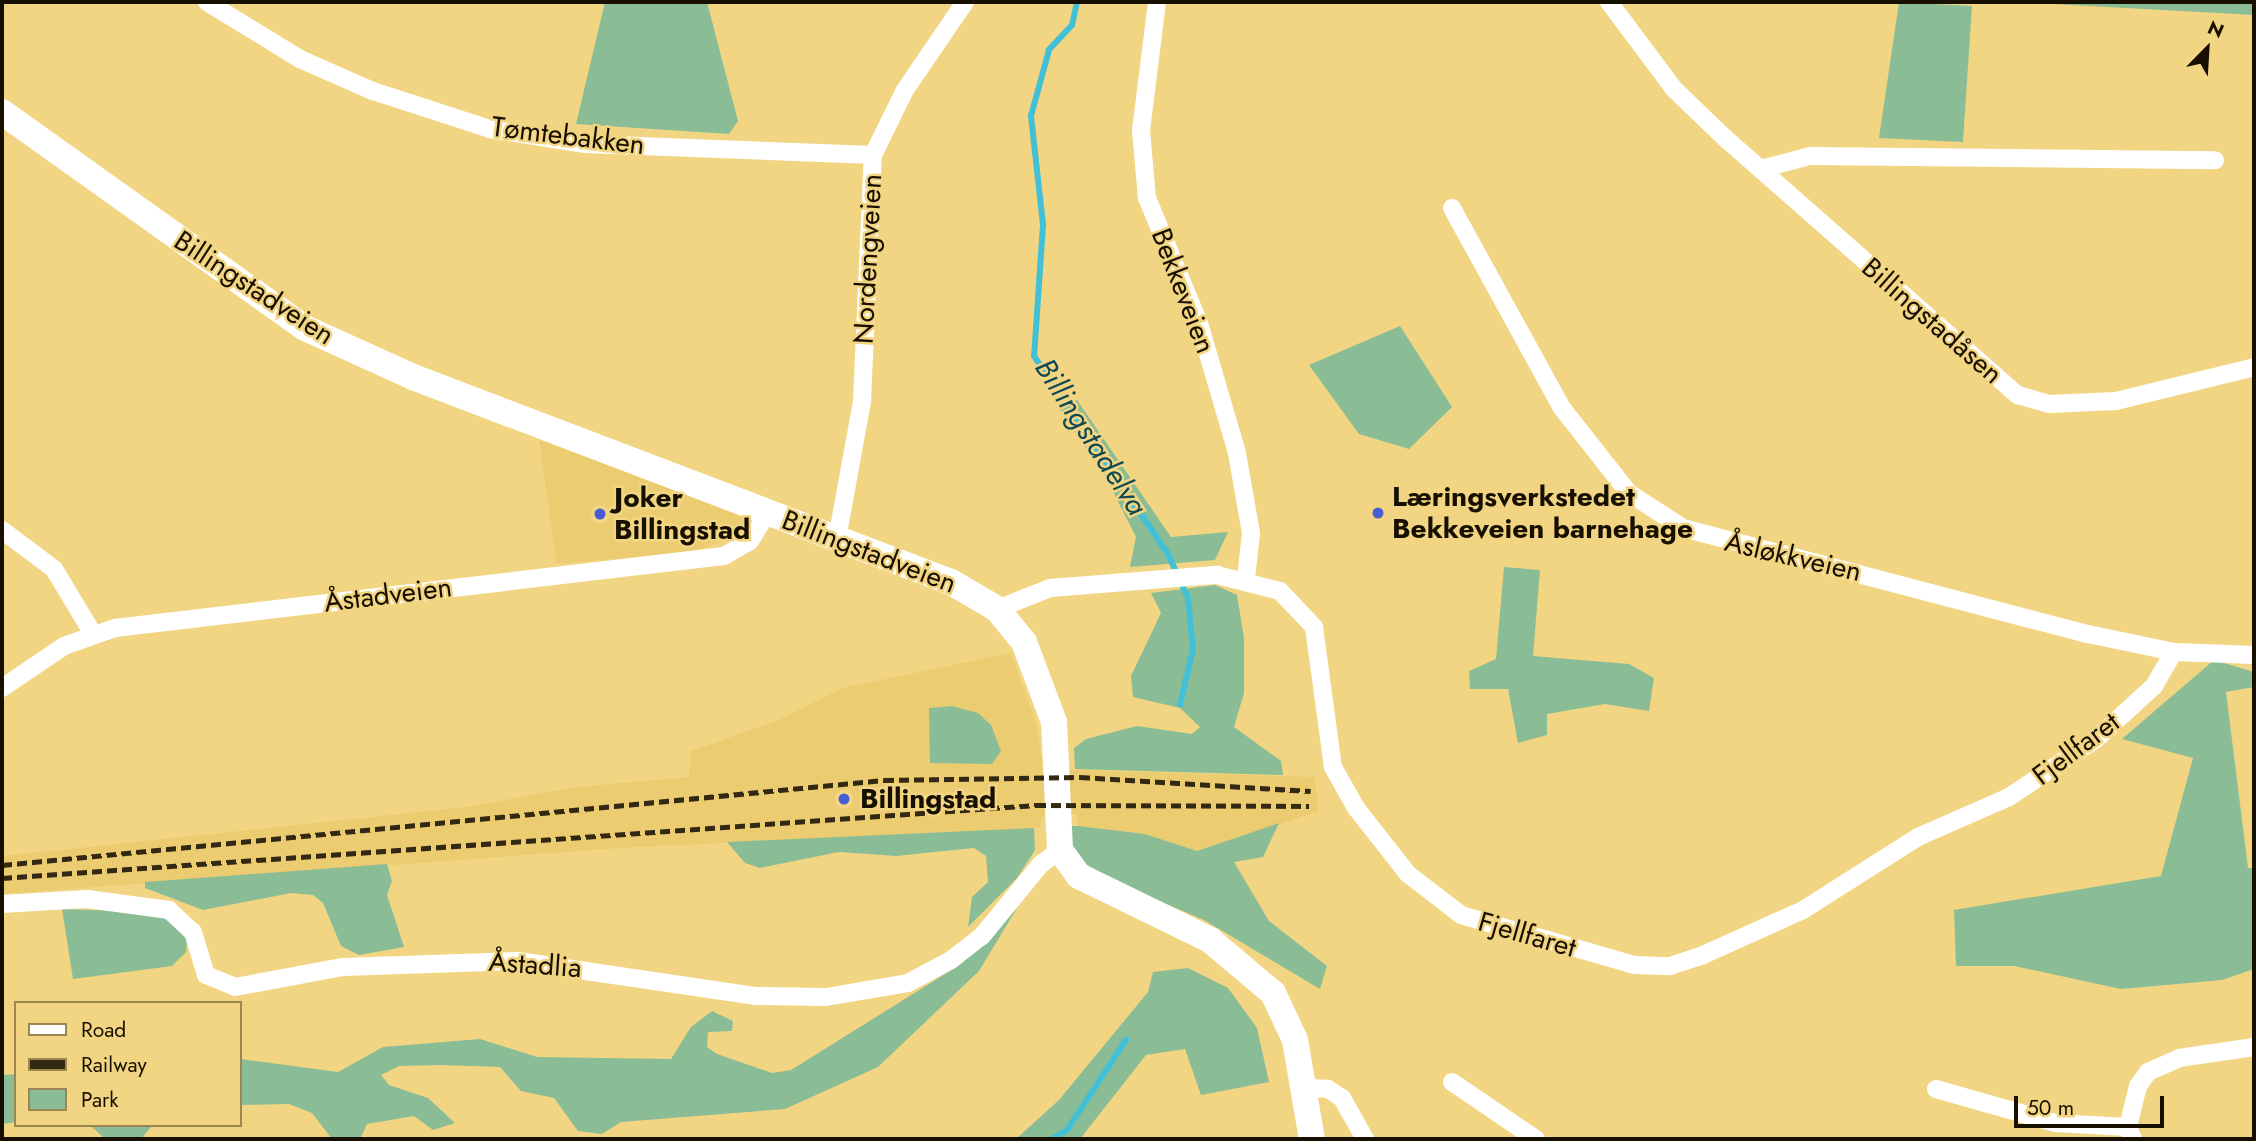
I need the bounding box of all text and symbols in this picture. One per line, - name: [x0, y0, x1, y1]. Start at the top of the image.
- north arrow: [2172, 14, 2242, 84]
- text: N: [2203, 14, 2228, 45]
- street label: Tømtebakken: [489, 110, 647, 162]
- street label: Nordengveien: [847, 173, 889, 345]
- street label: Billingstadveien: [168, 224, 340, 352]
- street label: Bekkeveien: [1144, 224, 1222, 358]
- street label: Billingstadåsen: [1855, 251, 2009, 391]
- water label: Billingstadelva: [1027, 352, 1155, 522]
- place label: Læringsverkstedet Bekkeveien barnehage: [1392, 480, 1693, 546]
- place label: Joker Billingstad: [614, 481, 750, 547]
- street label: Billingstadveien: [777, 503, 961, 601]
- marker: Læringsverkstedet Bekkeveien barnehage: [1370, 505, 1386, 521]
- marker: Joker Billingstad: [592, 506, 608, 522]
- street label: Åsløkkveien: [1721, 525, 1865, 589]
- street label: Åstadveien: [322, 570, 454, 620]
- street label: Fjellfaret: [2026, 705, 2126, 793]
- place label: Billingstad: [860, 782, 996, 816]
- marker: Billingstad: [834, 789, 854, 809]
- street label: Fjellfaret: [1474, 905, 1580, 965]
- street label: Åstadlia: [487, 945, 583, 985]
- legend: [14, 1001, 242, 1127]
- text: Road: [81, 1015, 126, 1045]
- text: Railway: [81, 1050, 147, 1080]
- scale bar: [2018, 1082, 2168, 1126]
- text: Park: [81, 1085, 118, 1115]
- text: 50 m: [2027, 1093, 2074, 1123]

